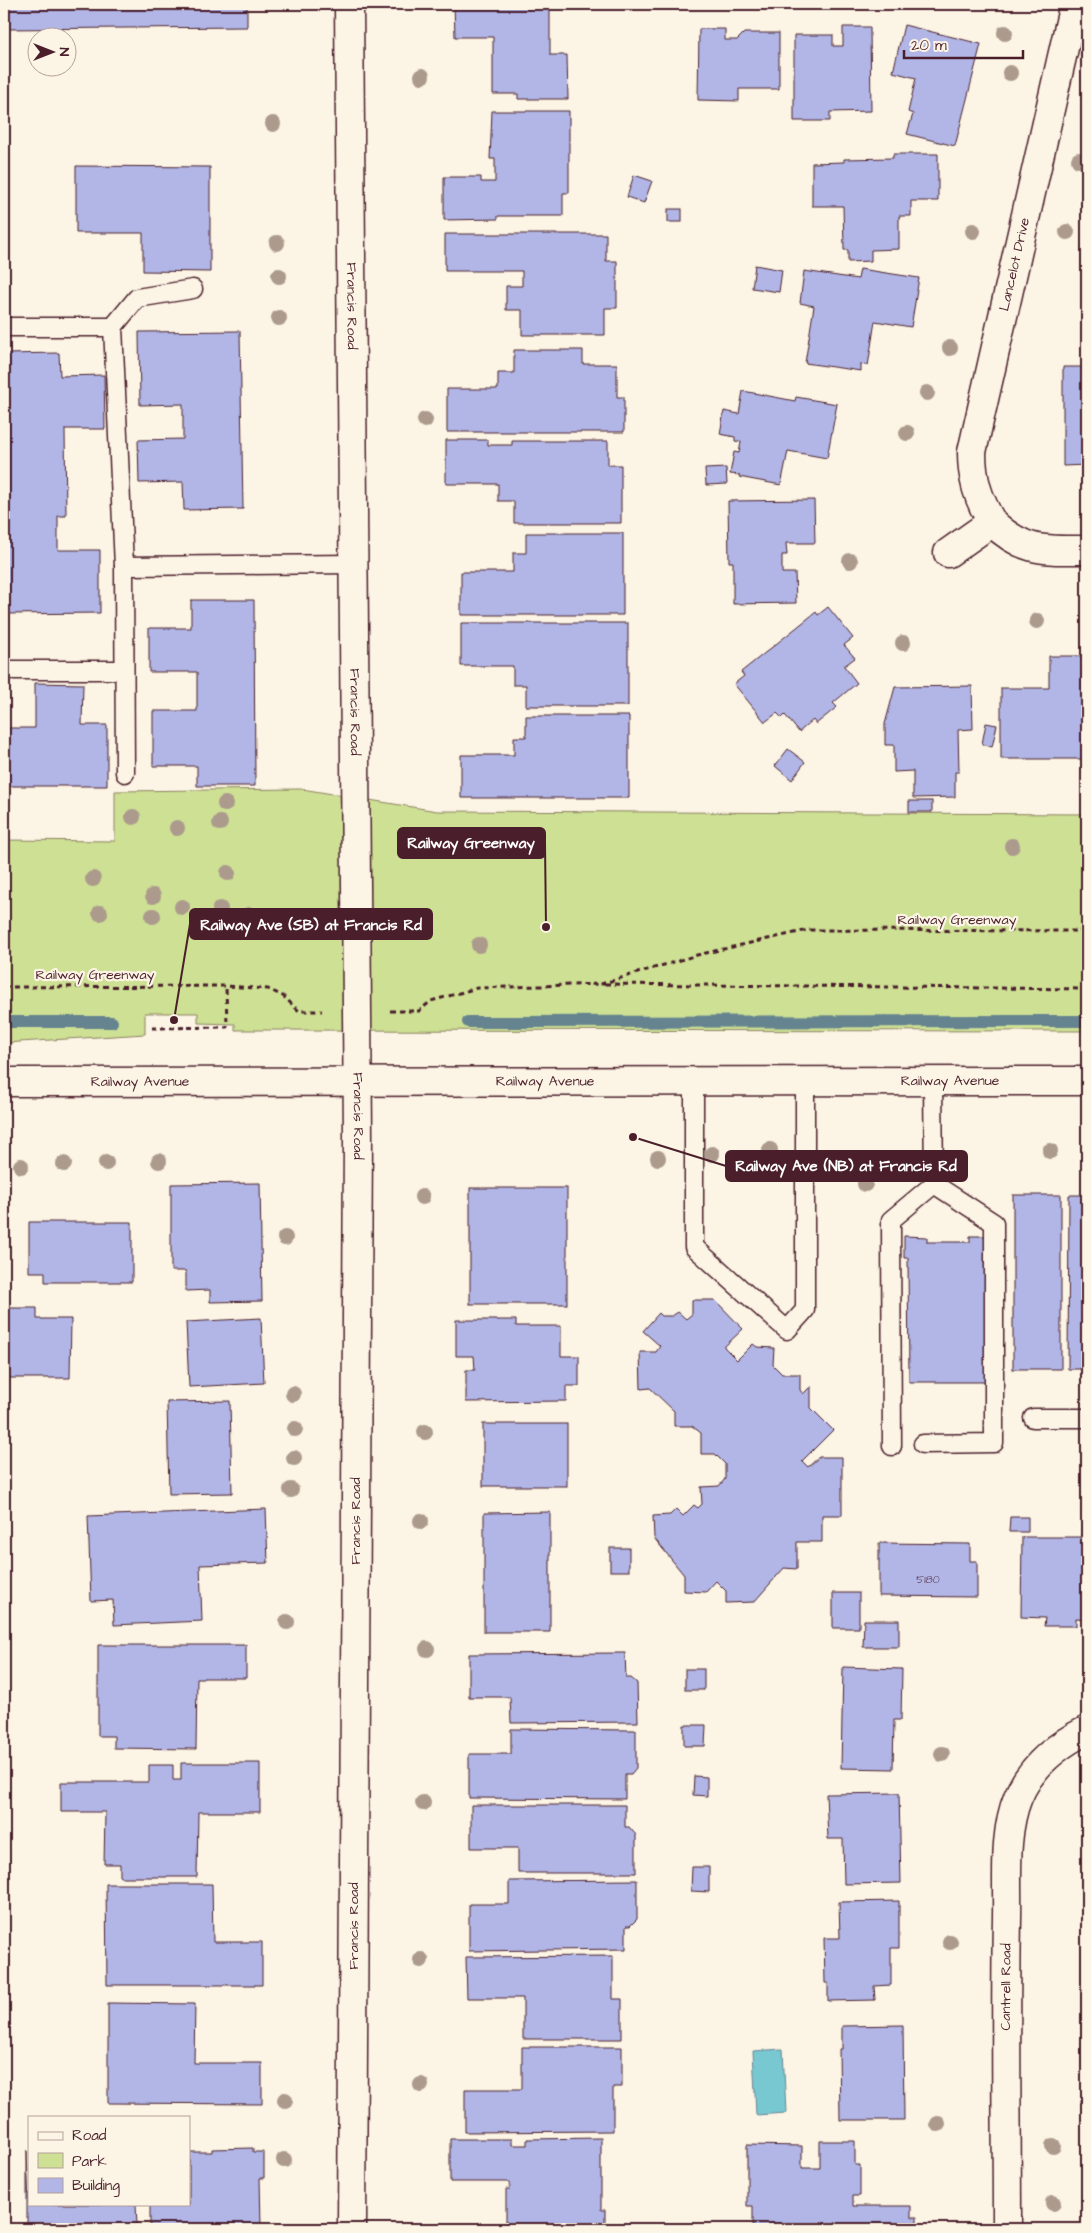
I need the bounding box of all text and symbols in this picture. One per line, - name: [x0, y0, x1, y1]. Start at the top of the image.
- north arrow: [28, 28, 78, 78]
- scale bar: [904, 28, 1022, 60]
- text: 20 m: [911, 35, 947, 56]
- text: N: [54, 48, 74, 57]
- street label: Lancelot Drive: [994, 215, 1035, 313]
- street label: Francis Road: [341, 262, 362, 350]
- street label: Francis Road: [344, 668, 365, 756]
- callout: Railway Greenway: [398, 828, 545, 858]
- text: Railway Greenway: [407, 833, 535, 855]
- callout: Railway Ave (SB) at Francis Rd: [190, 909, 432, 939]
- street label: Railway Greenway: [898, 910, 1017, 930]
- text: Railway Ave (SB) at Francis Rd: [200, 915, 422, 937]
- street label: Railway Greenway: [36, 965, 155, 985]
- street label: Railway Avenue: [496, 1071, 595, 1092]
- street label: Railway Avenue: [901, 1071, 1000, 1091]
- street label: Railway Avenue: [91, 1072, 190, 1092]
- street label: Francis Road: [347, 1072, 368, 1160]
- callout: Railway Ave (NB) at Francis Rd: [726, 1151, 967, 1181]
- text: Railway Ave (NB) at Francis Rd: [735, 1156, 957, 1178]
- street label: Francis Road: [346, 1477, 366, 1565]
- house number: 5180: [916, 1572, 940, 1587]
- street label: Francis Road: [344, 1882, 364, 1970]
- street label: Cantrell Road: [996, 1943, 1017, 2031]
- legend: [28, 2116, 190, 2206]
- text: Road: [72, 2125, 107, 2146]
- text: Park: [72, 2151, 107, 2172]
- text: Building: [72, 2175, 120, 2197]

